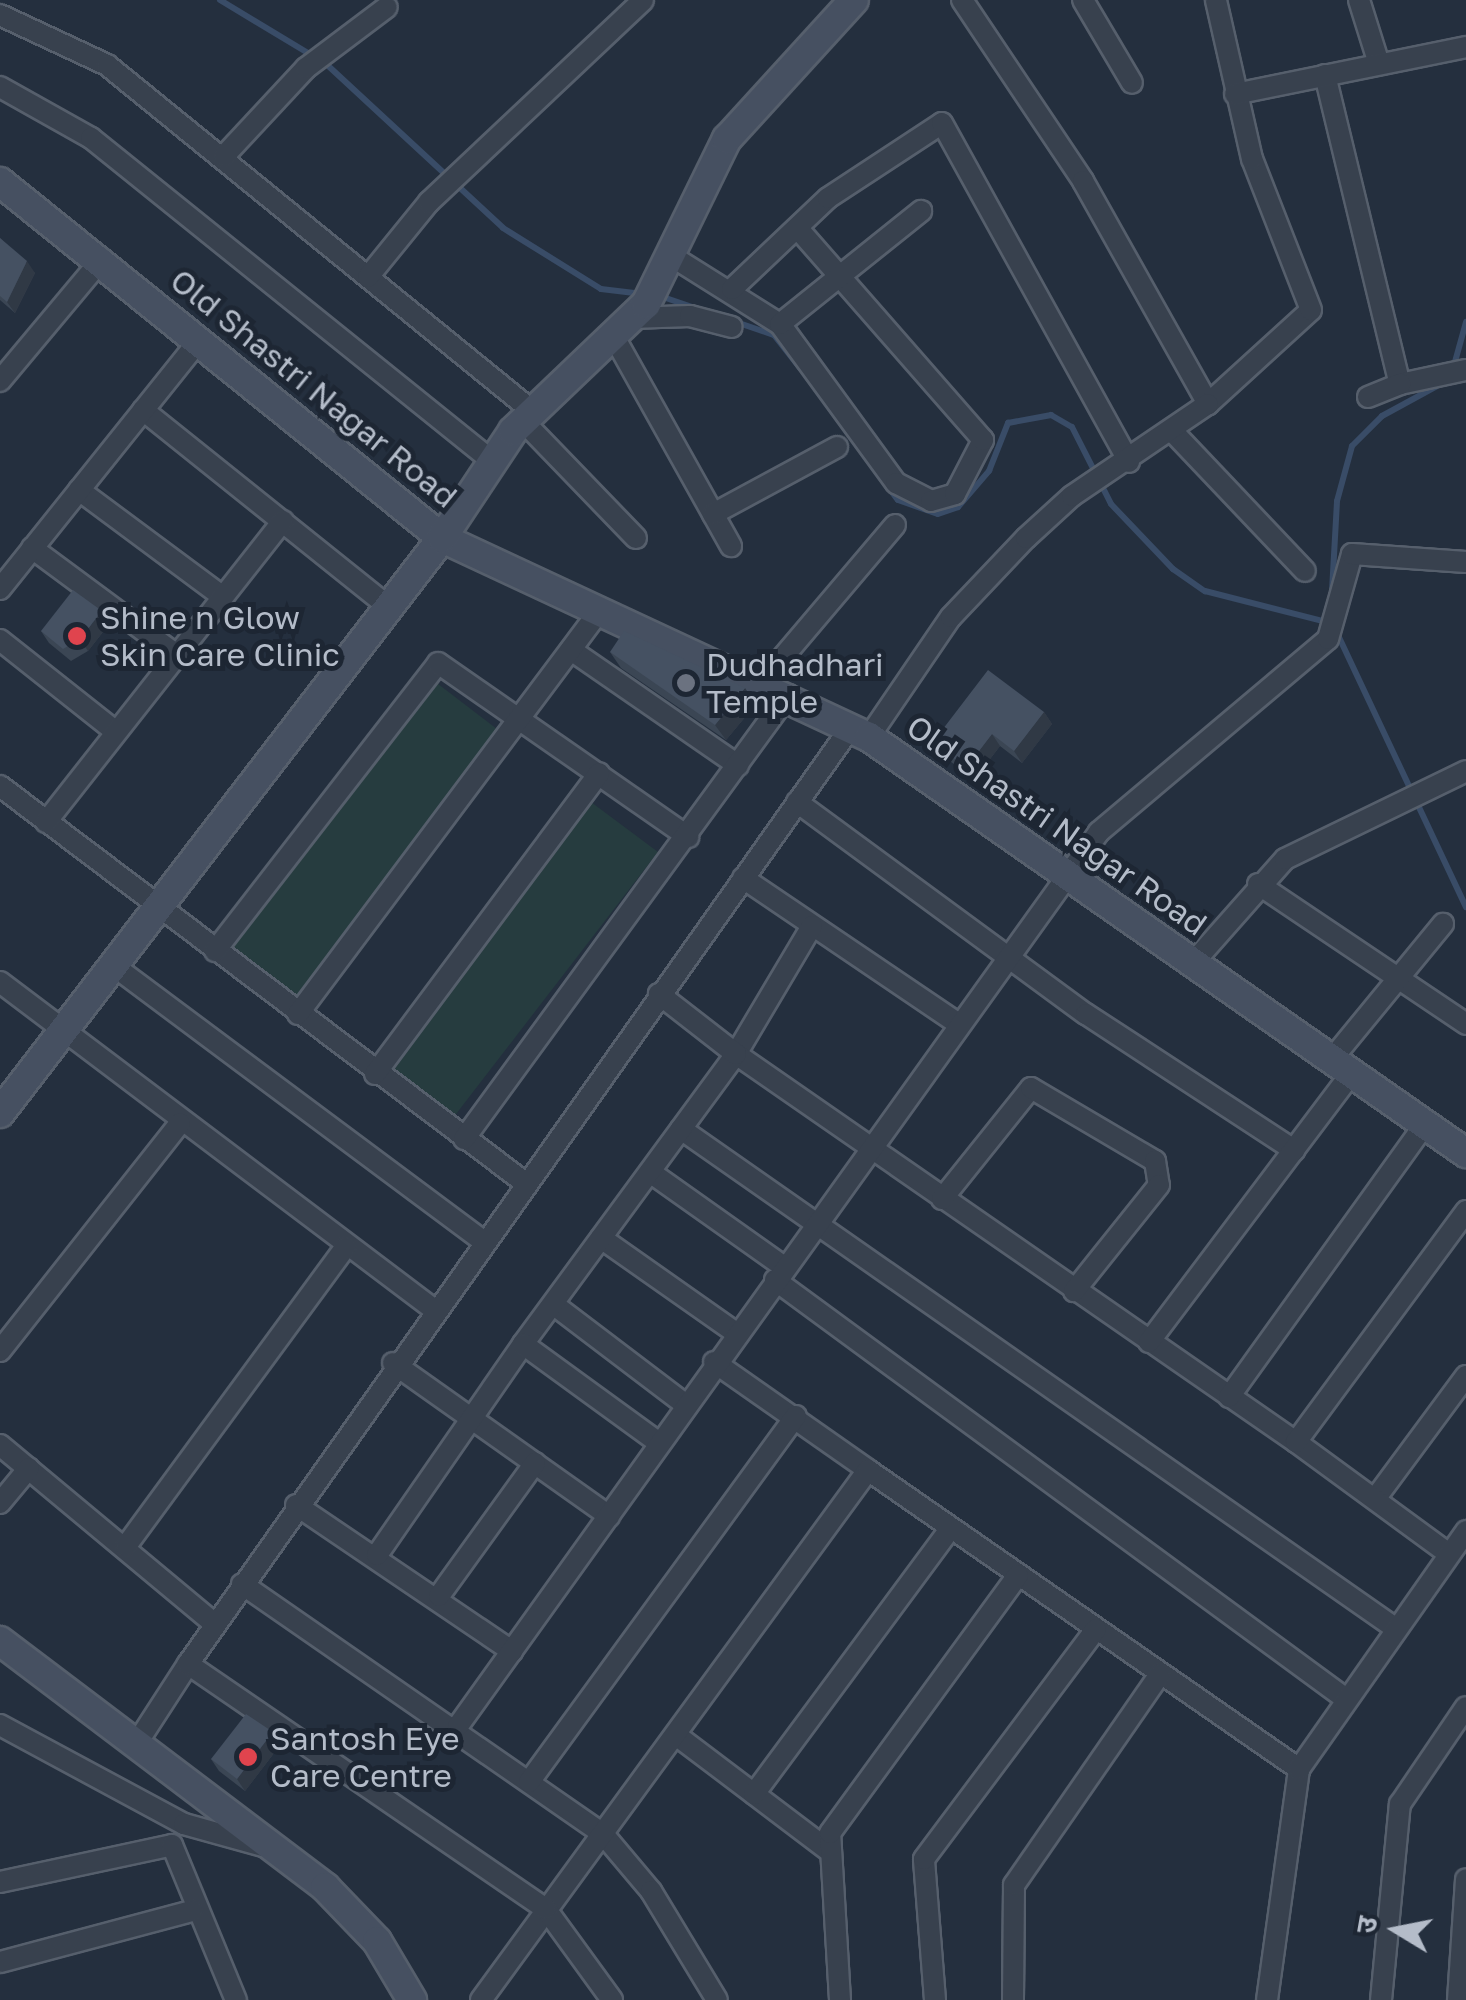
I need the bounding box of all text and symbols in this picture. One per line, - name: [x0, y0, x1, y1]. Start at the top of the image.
- street label: Old Shastri Nagar Road: [163, 261, 465, 515]
- place label: Shine n Glow Skin Care Clinic: [100, 599, 340, 674]
- marker: Shine n Glow Skin Care Clinic: [64, 623, 90, 649]
- place label: Dudhadhari Temple: [706, 646, 884, 721]
- marker: Dudhadhari Temple: [675, 672, 697, 694]
- street label: Old Shastri Nagar Road: [900, 707, 1214, 943]
- place label: Santosh Eye Care Centre: [270, 1720, 460, 1795]
- marker: Santosh Eye Care Centre: [235, 1744, 261, 1770]
- north arrow: [1346, 1880, 1446, 1980]
- text: उ: [1348, 1914, 1384, 1936]

